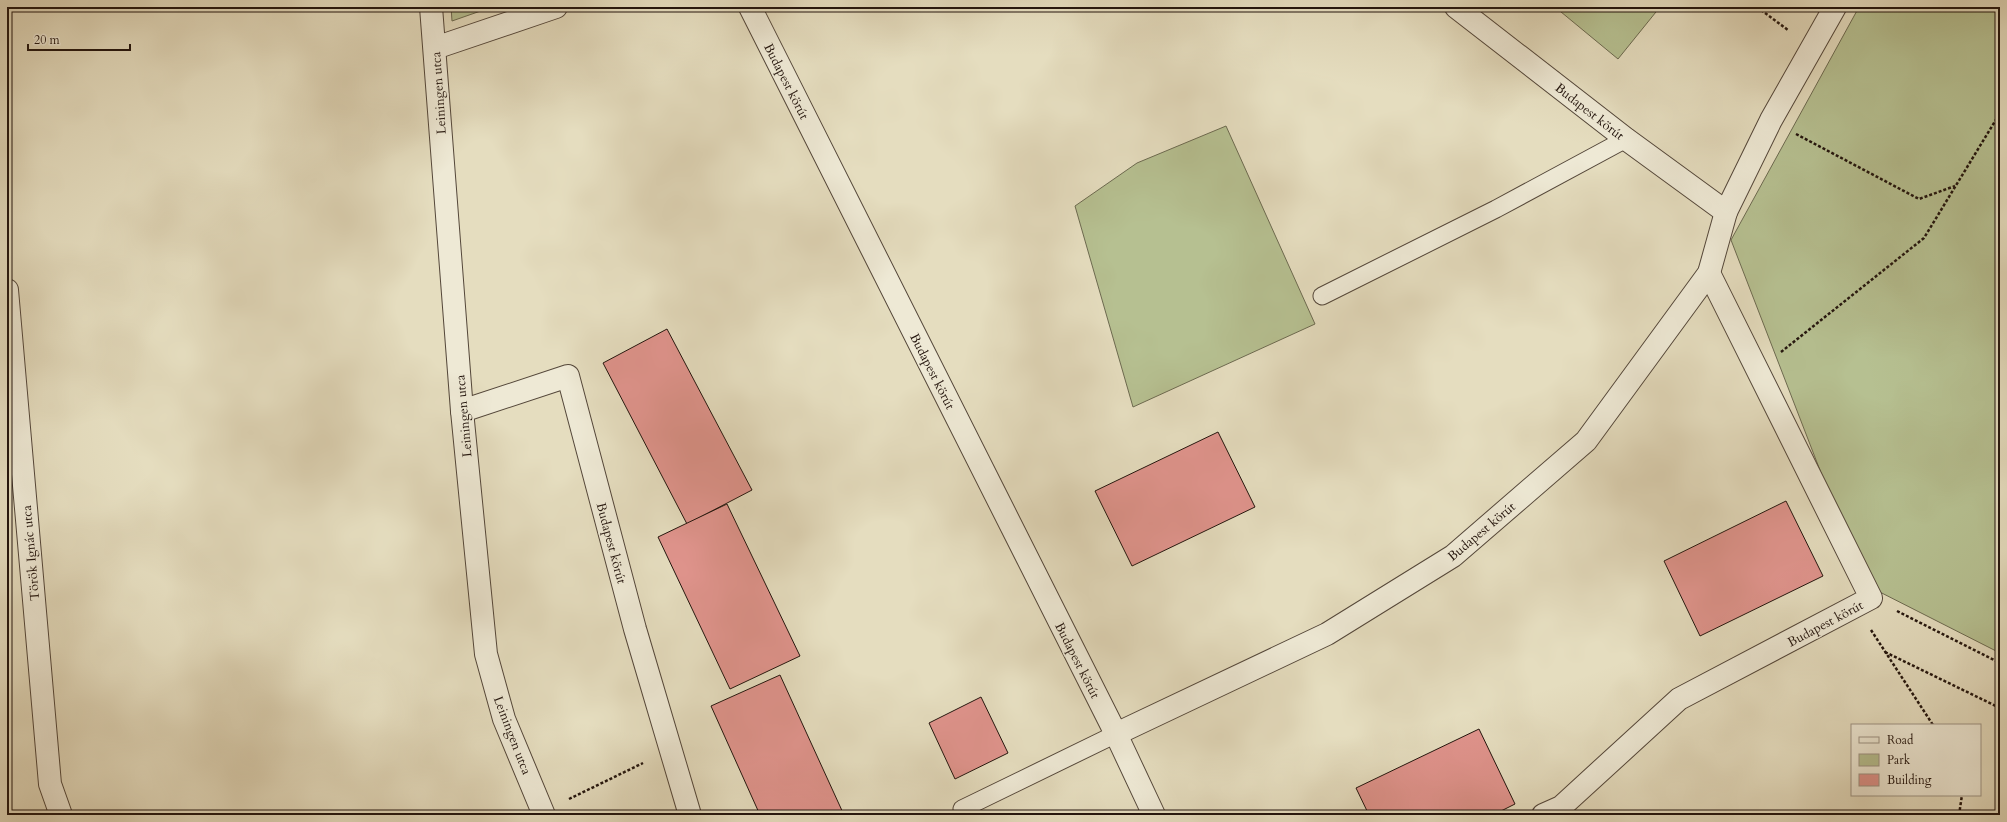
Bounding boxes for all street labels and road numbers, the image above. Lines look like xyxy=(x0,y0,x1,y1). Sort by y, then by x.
street label: Budapest körút xyxy=(759,40,813,123)
street label: Leiningen utca xyxy=(427,51,451,135)
street label: Budapest körút xyxy=(1551,79,1628,145)
street label: Budapest körút xyxy=(905,330,959,413)
street label: Leiningen utca xyxy=(451,374,477,458)
street label: Budapest körút xyxy=(1444,498,1519,565)
street label: Budapest körút xyxy=(592,501,630,586)
street label: Török Ignác utca xyxy=(18,504,44,601)
street label: Budapest körút xyxy=(1784,596,1866,651)
street label: Budapest körút xyxy=(1050,619,1104,702)
street label: Leiningen utca xyxy=(489,694,535,778)

